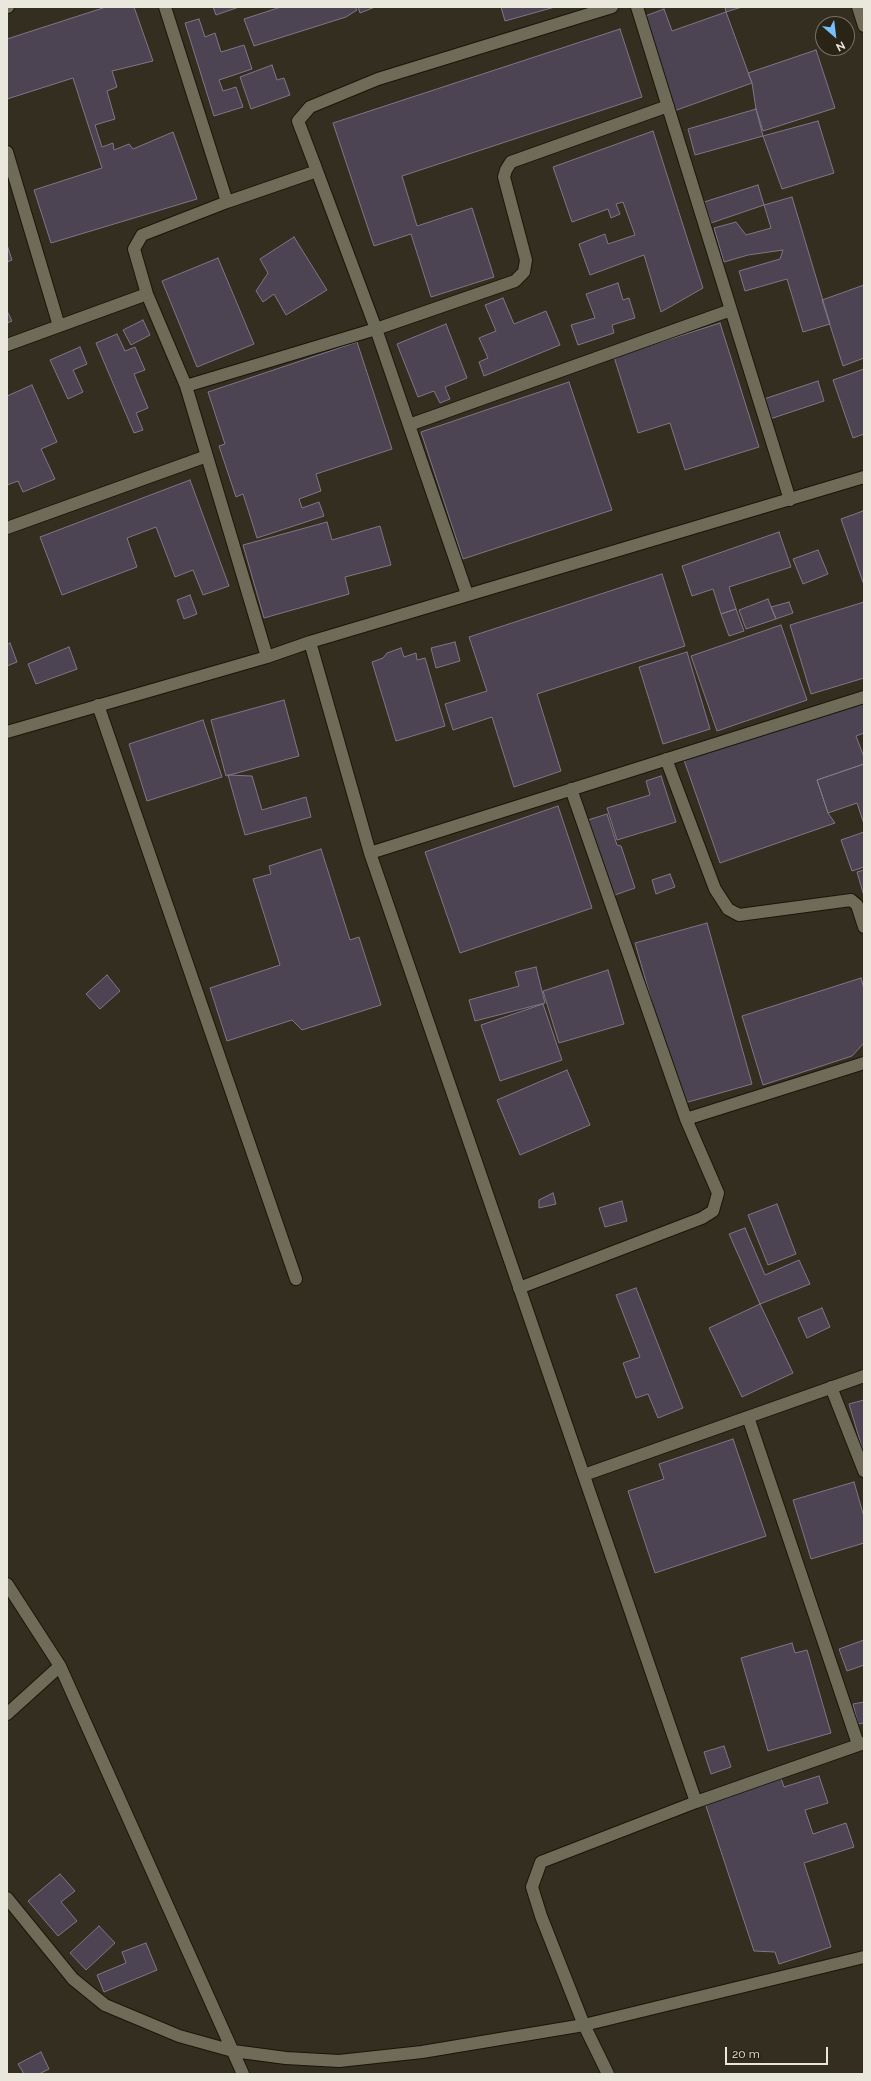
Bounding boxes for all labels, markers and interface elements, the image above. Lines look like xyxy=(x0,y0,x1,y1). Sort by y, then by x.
north arrow xyxy=(815,16,855,56)
text: N xyxy=(834,38,847,54)
scale bar xyxy=(727,2039,830,2065)
text: 20 m xyxy=(732,2047,760,2061)

